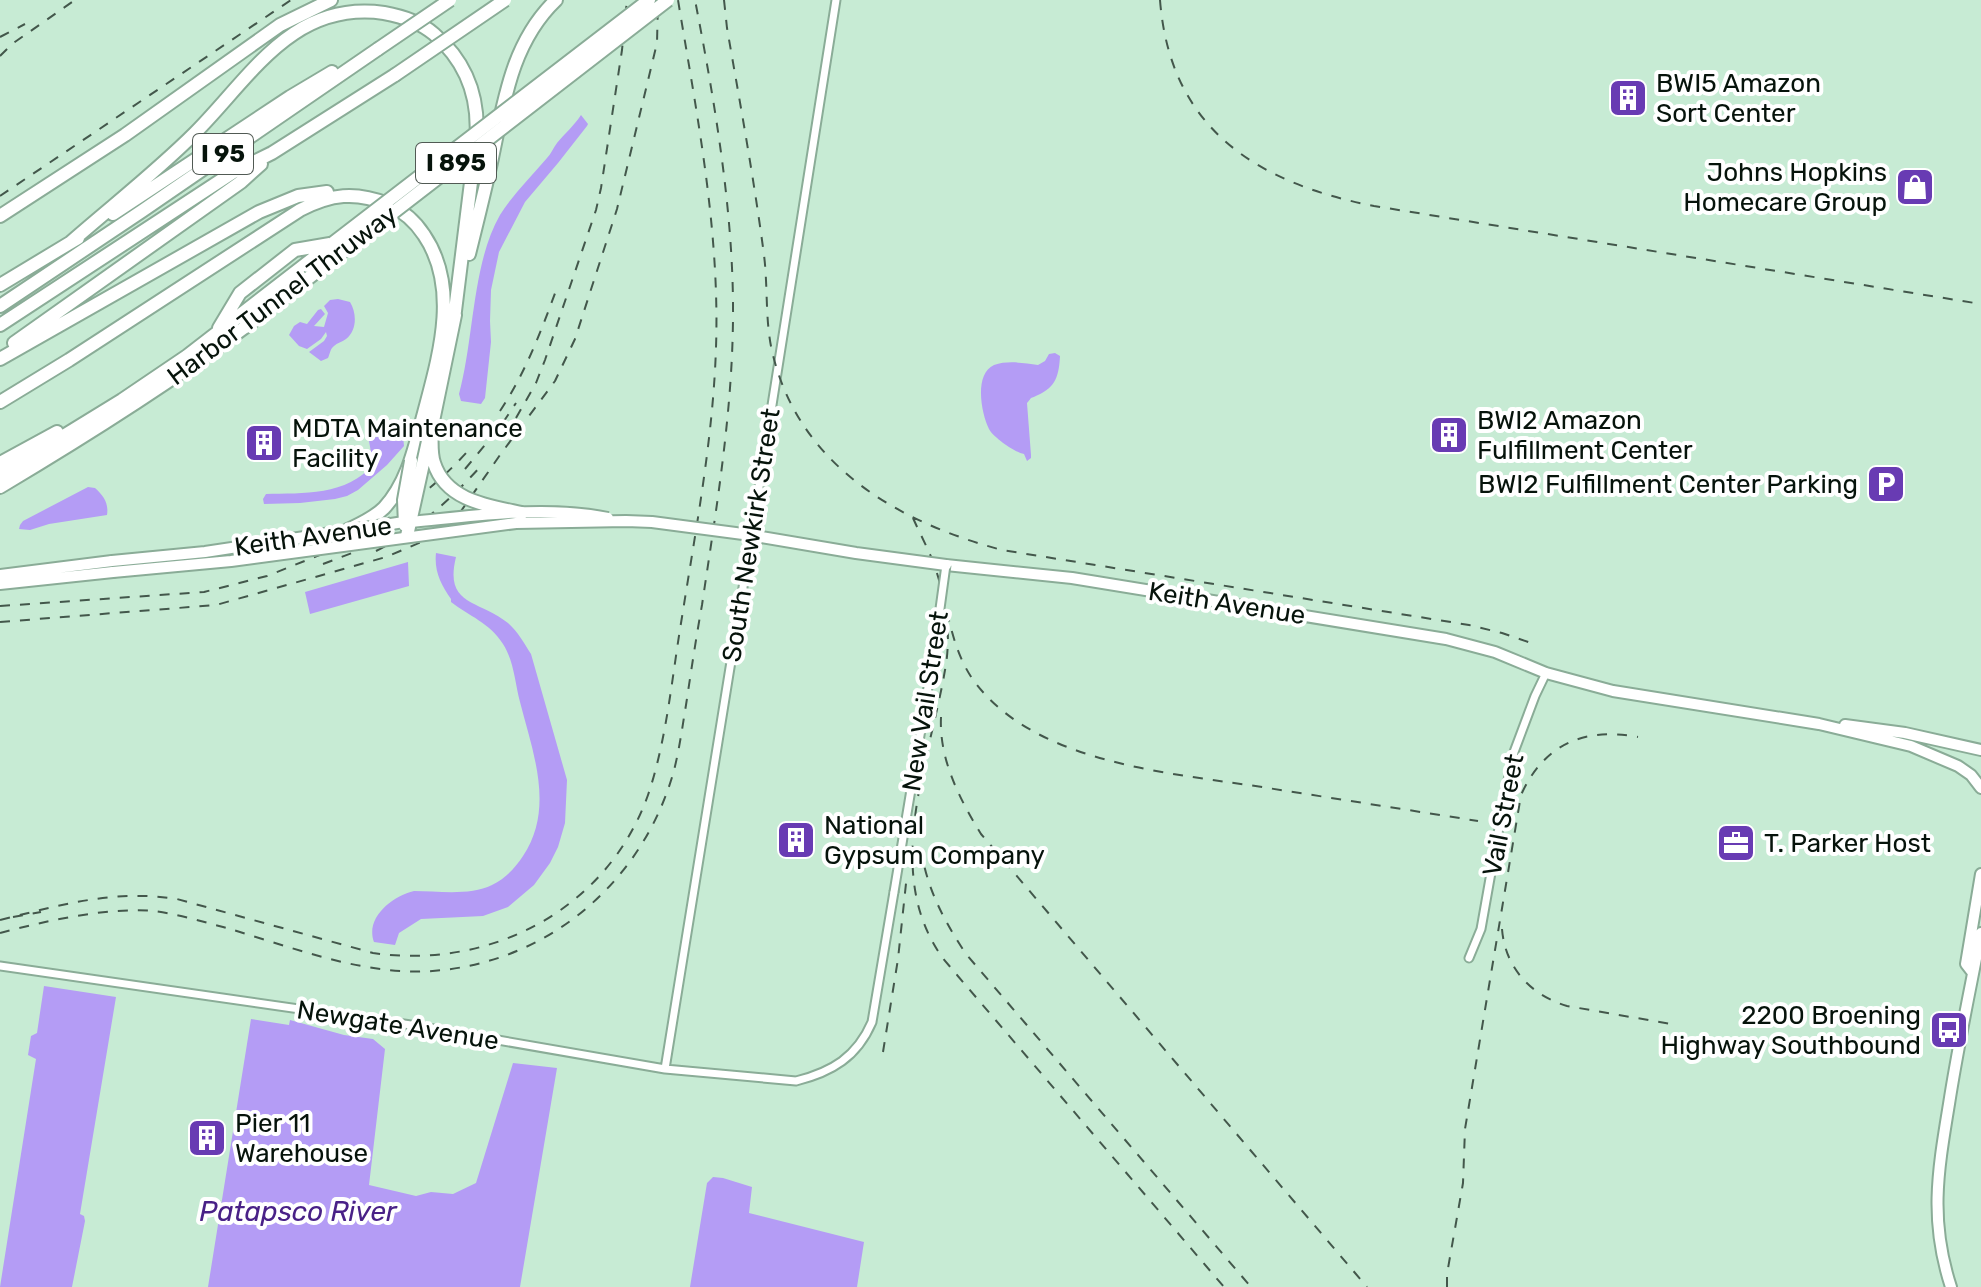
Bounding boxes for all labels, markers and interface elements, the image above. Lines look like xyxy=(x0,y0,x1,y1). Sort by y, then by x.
place label: BWI5 Amazon Sort Center xyxy=(1656,68,1821,129)
building icon: BWI5 Amazon Sort Center xyxy=(1607,77,1649,119)
road number: I 95 xyxy=(193,134,253,174)
road number: I 895 xyxy=(416,143,496,183)
place label: Johns Hopkins Homecare Group xyxy=(1683,157,1887,218)
shop icon: Johns Hopkins Homecare Group xyxy=(1894,166,1936,208)
street label: Harbor Tunnel Thruway xyxy=(161,199,403,392)
place label: BWI2 Amazon Fulfillment Center xyxy=(1477,405,1693,466)
street label: South Newkirk Street xyxy=(716,406,787,664)
place label: MDTA Maintenance Facility xyxy=(292,413,523,474)
building icon: BWI2 Amazon Fulfillment Center xyxy=(1428,414,1470,456)
building icon: MDTA Maintenance Facility xyxy=(243,422,285,464)
parking icon: BWI2 Fulfillment Center Parking xyxy=(1865,463,1907,505)
place label: BWI2 Fulfillment Center Parking xyxy=(1478,469,1858,500)
street label: Keith Avenue xyxy=(232,510,394,563)
street label: Keith Avenue xyxy=(1146,576,1308,631)
street label: New Vail Street xyxy=(896,609,955,794)
street label: Vail Street xyxy=(1476,751,1531,879)
place label: National Gypsum Company xyxy=(824,810,1045,871)
building icon: National Gypsum Company xyxy=(775,819,817,861)
office icon: T. Parker Host xyxy=(1715,822,1757,864)
place label: T. Parker Host xyxy=(1764,828,1931,859)
street label: Newgate Avenue xyxy=(295,994,501,1057)
place label: 2200 Broening Highway Southbound xyxy=(1660,1000,1921,1061)
bus stop icon: 2200 Broening Highway Southbound xyxy=(1928,1009,1970,1051)
place label: Pier 11 Warehouse xyxy=(235,1108,368,1169)
building icon: Pier 11 Warehouse xyxy=(186,1117,228,1159)
water label: Patapsco River xyxy=(199,1195,398,1228)

